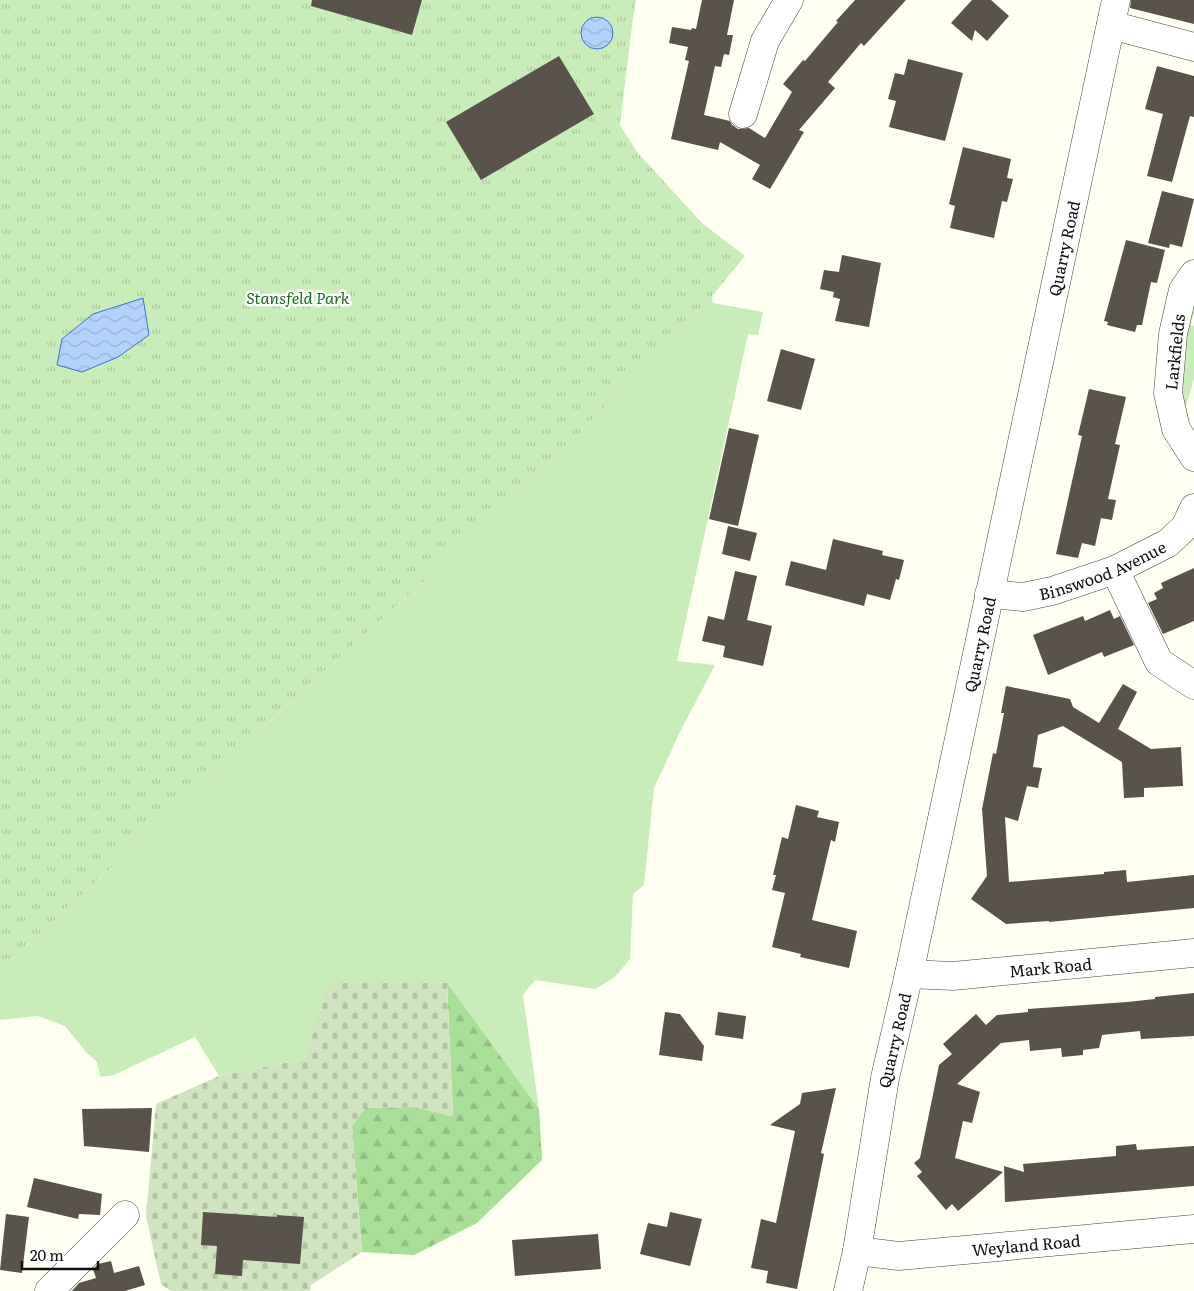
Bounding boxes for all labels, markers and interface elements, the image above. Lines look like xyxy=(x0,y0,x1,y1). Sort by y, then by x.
street label: Quarry Road xyxy=(1041,198,1085,298)
park label: Stansfeld Park xyxy=(246,285,350,309)
street label: Larkfields xyxy=(1158,313,1190,391)
street label: Binswood Avenue xyxy=(1037,534,1170,605)
street label: Quarry Road xyxy=(957,594,1001,694)
street label: Mark Road xyxy=(1008,951,1093,983)
street label: Quarry Road xyxy=(872,990,916,1090)
street label: Weyland Road xyxy=(971,1227,1082,1261)
scale bar xyxy=(22,1238,99,1270)
text: 20 m xyxy=(30,1243,64,1266)

